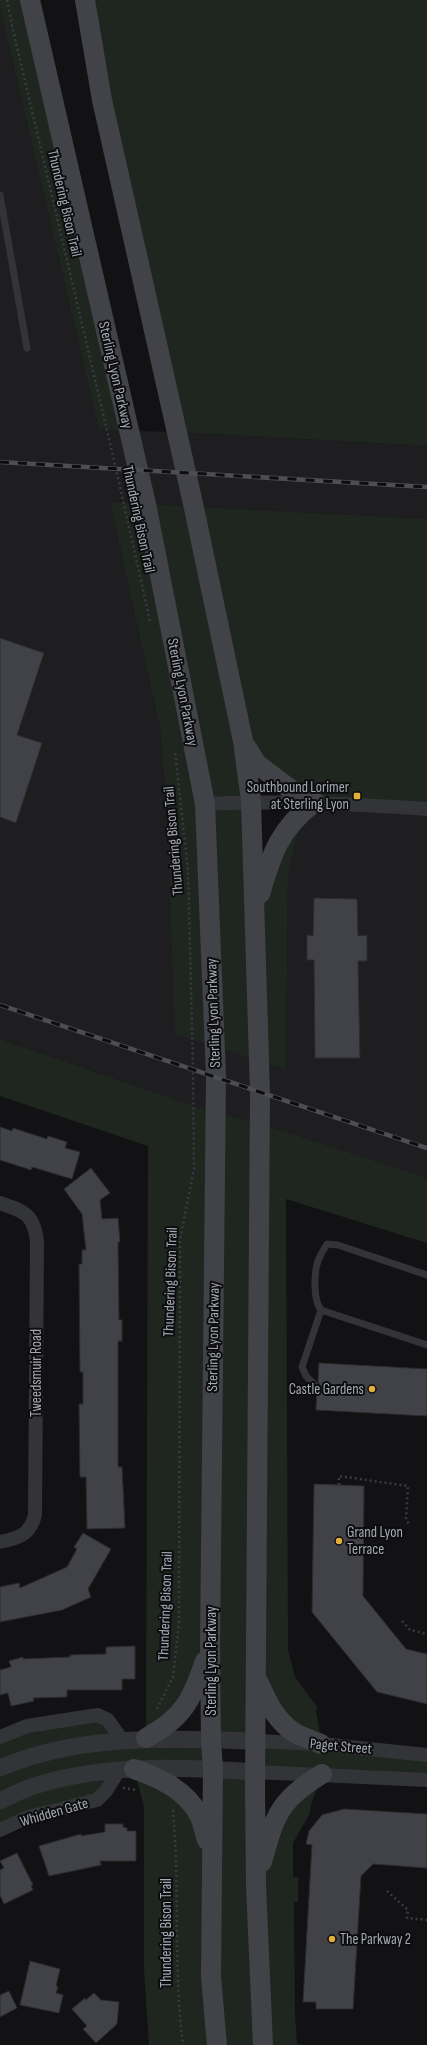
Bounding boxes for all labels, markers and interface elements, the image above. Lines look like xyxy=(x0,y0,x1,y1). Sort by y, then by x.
street label: Thundering Bison Trail xyxy=(43,148,86,259)
street label: Sterling Lyon Parkway xyxy=(94,320,137,431)
street label: Thundering Bison Trail xyxy=(118,464,159,575)
street label: Sterling Lyon Parkway xyxy=(163,637,202,748)
place label: Southbound Lorimer at Sterling Lyon xyxy=(247,778,350,814)
street label: Thundering Bison Trail xyxy=(159,786,188,896)
marker: Southbound Lorimer at Sterling Lyon xyxy=(352,791,362,801)
street label: Sterling Lyon Parkway xyxy=(202,958,225,1068)
street label: Thundering Bison Trail xyxy=(159,1227,182,1337)
street label: Sterling Lyon Parkway xyxy=(203,1282,224,1392)
street label: Tweedsmuir Road xyxy=(27,1329,46,1417)
place label: Castle Gardens xyxy=(289,1380,364,1399)
marker: Castle Gardens xyxy=(367,1384,377,1394)
place label: Grand Lyon Terrace xyxy=(347,1523,403,1559)
marker: Grand Lyon Terrace xyxy=(334,1536,344,1546)
street label: Thundering Bison Trail xyxy=(154,1551,177,1661)
street label: Sterling Lyon Parkway xyxy=(202,1606,221,1716)
street label: Paget Street xyxy=(309,1734,373,1759)
street label: Whidden Gate xyxy=(18,1794,90,1831)
street label: Thundering Bison Trail xyxy=(157,1878,176,1988)
place label: The Parkway 2 xyxy=(340,1930,411,1949)
marker: The Parkway 2 xyxy=(327,1934,337,1944)

